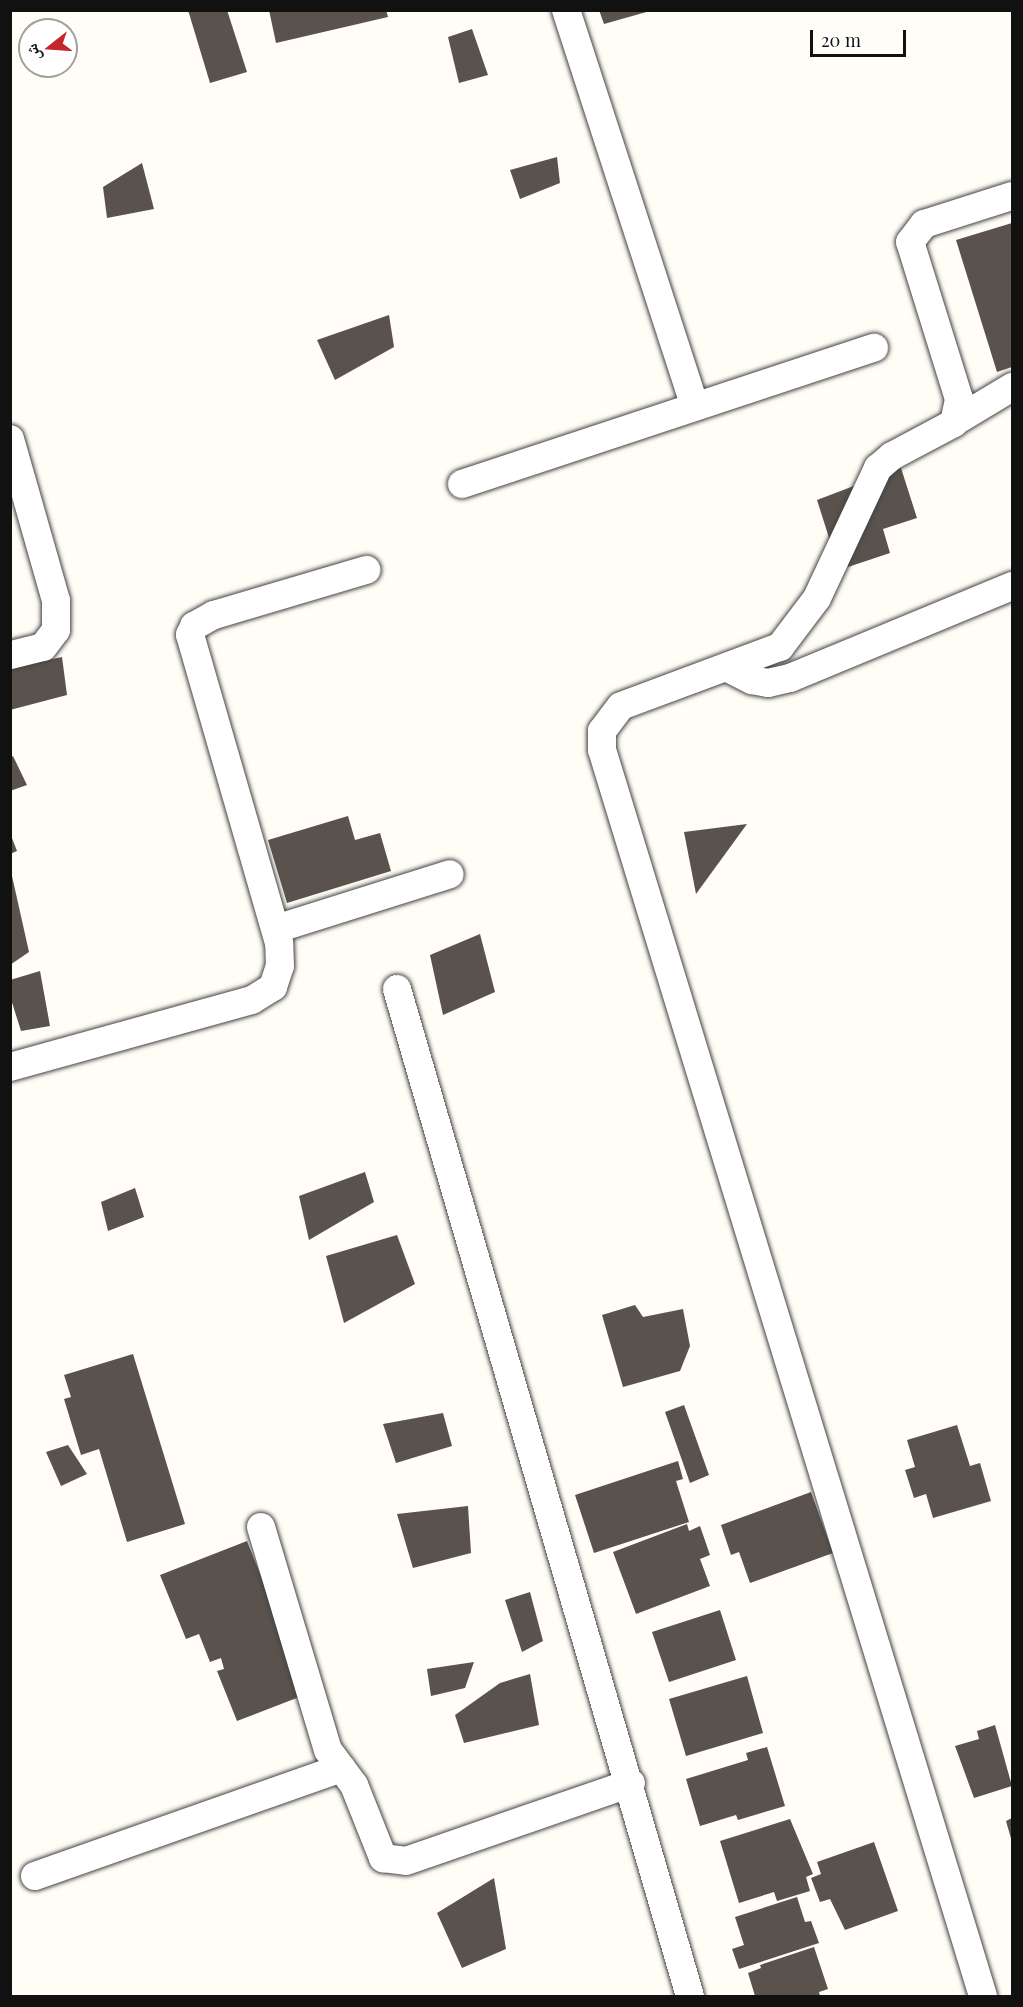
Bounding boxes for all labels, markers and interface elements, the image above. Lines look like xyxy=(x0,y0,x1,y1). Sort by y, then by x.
north arrow xyxy=(18,18,78,78)
scale bar xyxy=(813,18,909,56)
text: 20 m xyxy=(821,28,861,52)
text: ش xyxy=(20,42,45,64)

